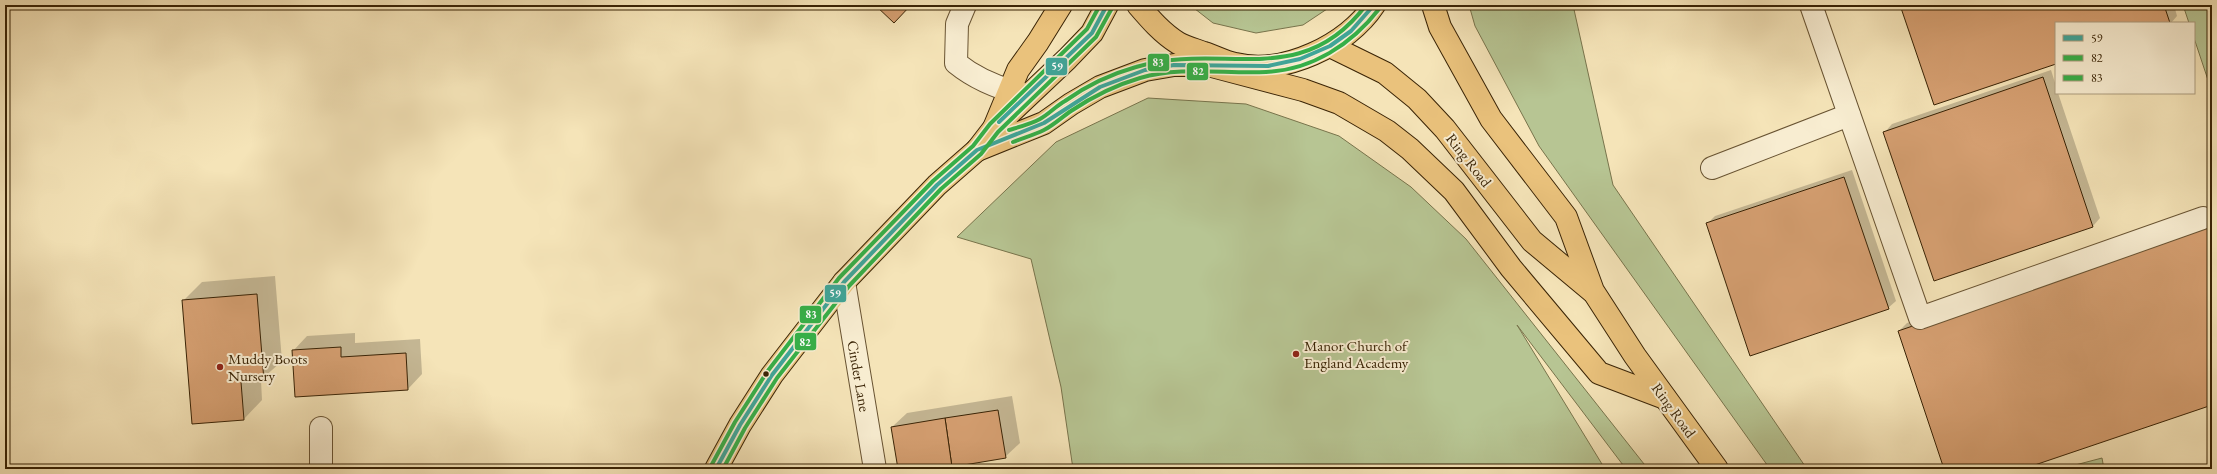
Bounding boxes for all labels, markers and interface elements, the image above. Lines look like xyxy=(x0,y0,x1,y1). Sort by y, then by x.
legend xyxy=(2055,22,2195,94)
text: 59 xyxy=(2091,30,2103,46)
text: 82 xyxy=(2091,50,2103,66)
line badge: 83 xyxy=(1147,53,1170,72)
text: 83 xyxy=(1152,55,1164,69)
line badge: 59 xyxy=(1045,57,1068,76)
text: 59 xyxy=(1051,59,1063,73)
line badge: 82 xyxy=(1186,62,1209,81)
text: 82 xyxy=(1192,64,1204,78)
text: 83 xyxy=(2091,70,2103,86)
street label: Ring Road xyxy=(1442,129,1496,191)
line badge: 59 xyxy=(824,284,847,303)
text: 59 xyxy=(829,286,841,300)
line badge: 83 xyxy=(799,305,822,324)
text: 83 xyxy=(805,307,817,321)
line badge: 82 xyxy=(794,332,817,351)
text: 82 xyxy=(799,335,811,349)
place label: Manor Church of England Academy xyxy=(1304,336,1409,372)
street label: Cinder Lane xyxy=(843,339,875,413)
place label: Muddy Boots Nursery xyxy=(228,349,308,385)
marker: Manor Church of England Academy xyxy=(1291,349,1301,359)
marker: Muddy Boots Nursery xyxy=(215,362,225,372)
unlabelled marker xyxy=(761,369,771,379)
street label: Ring Road xyxy=(1648,379,1701,441)

